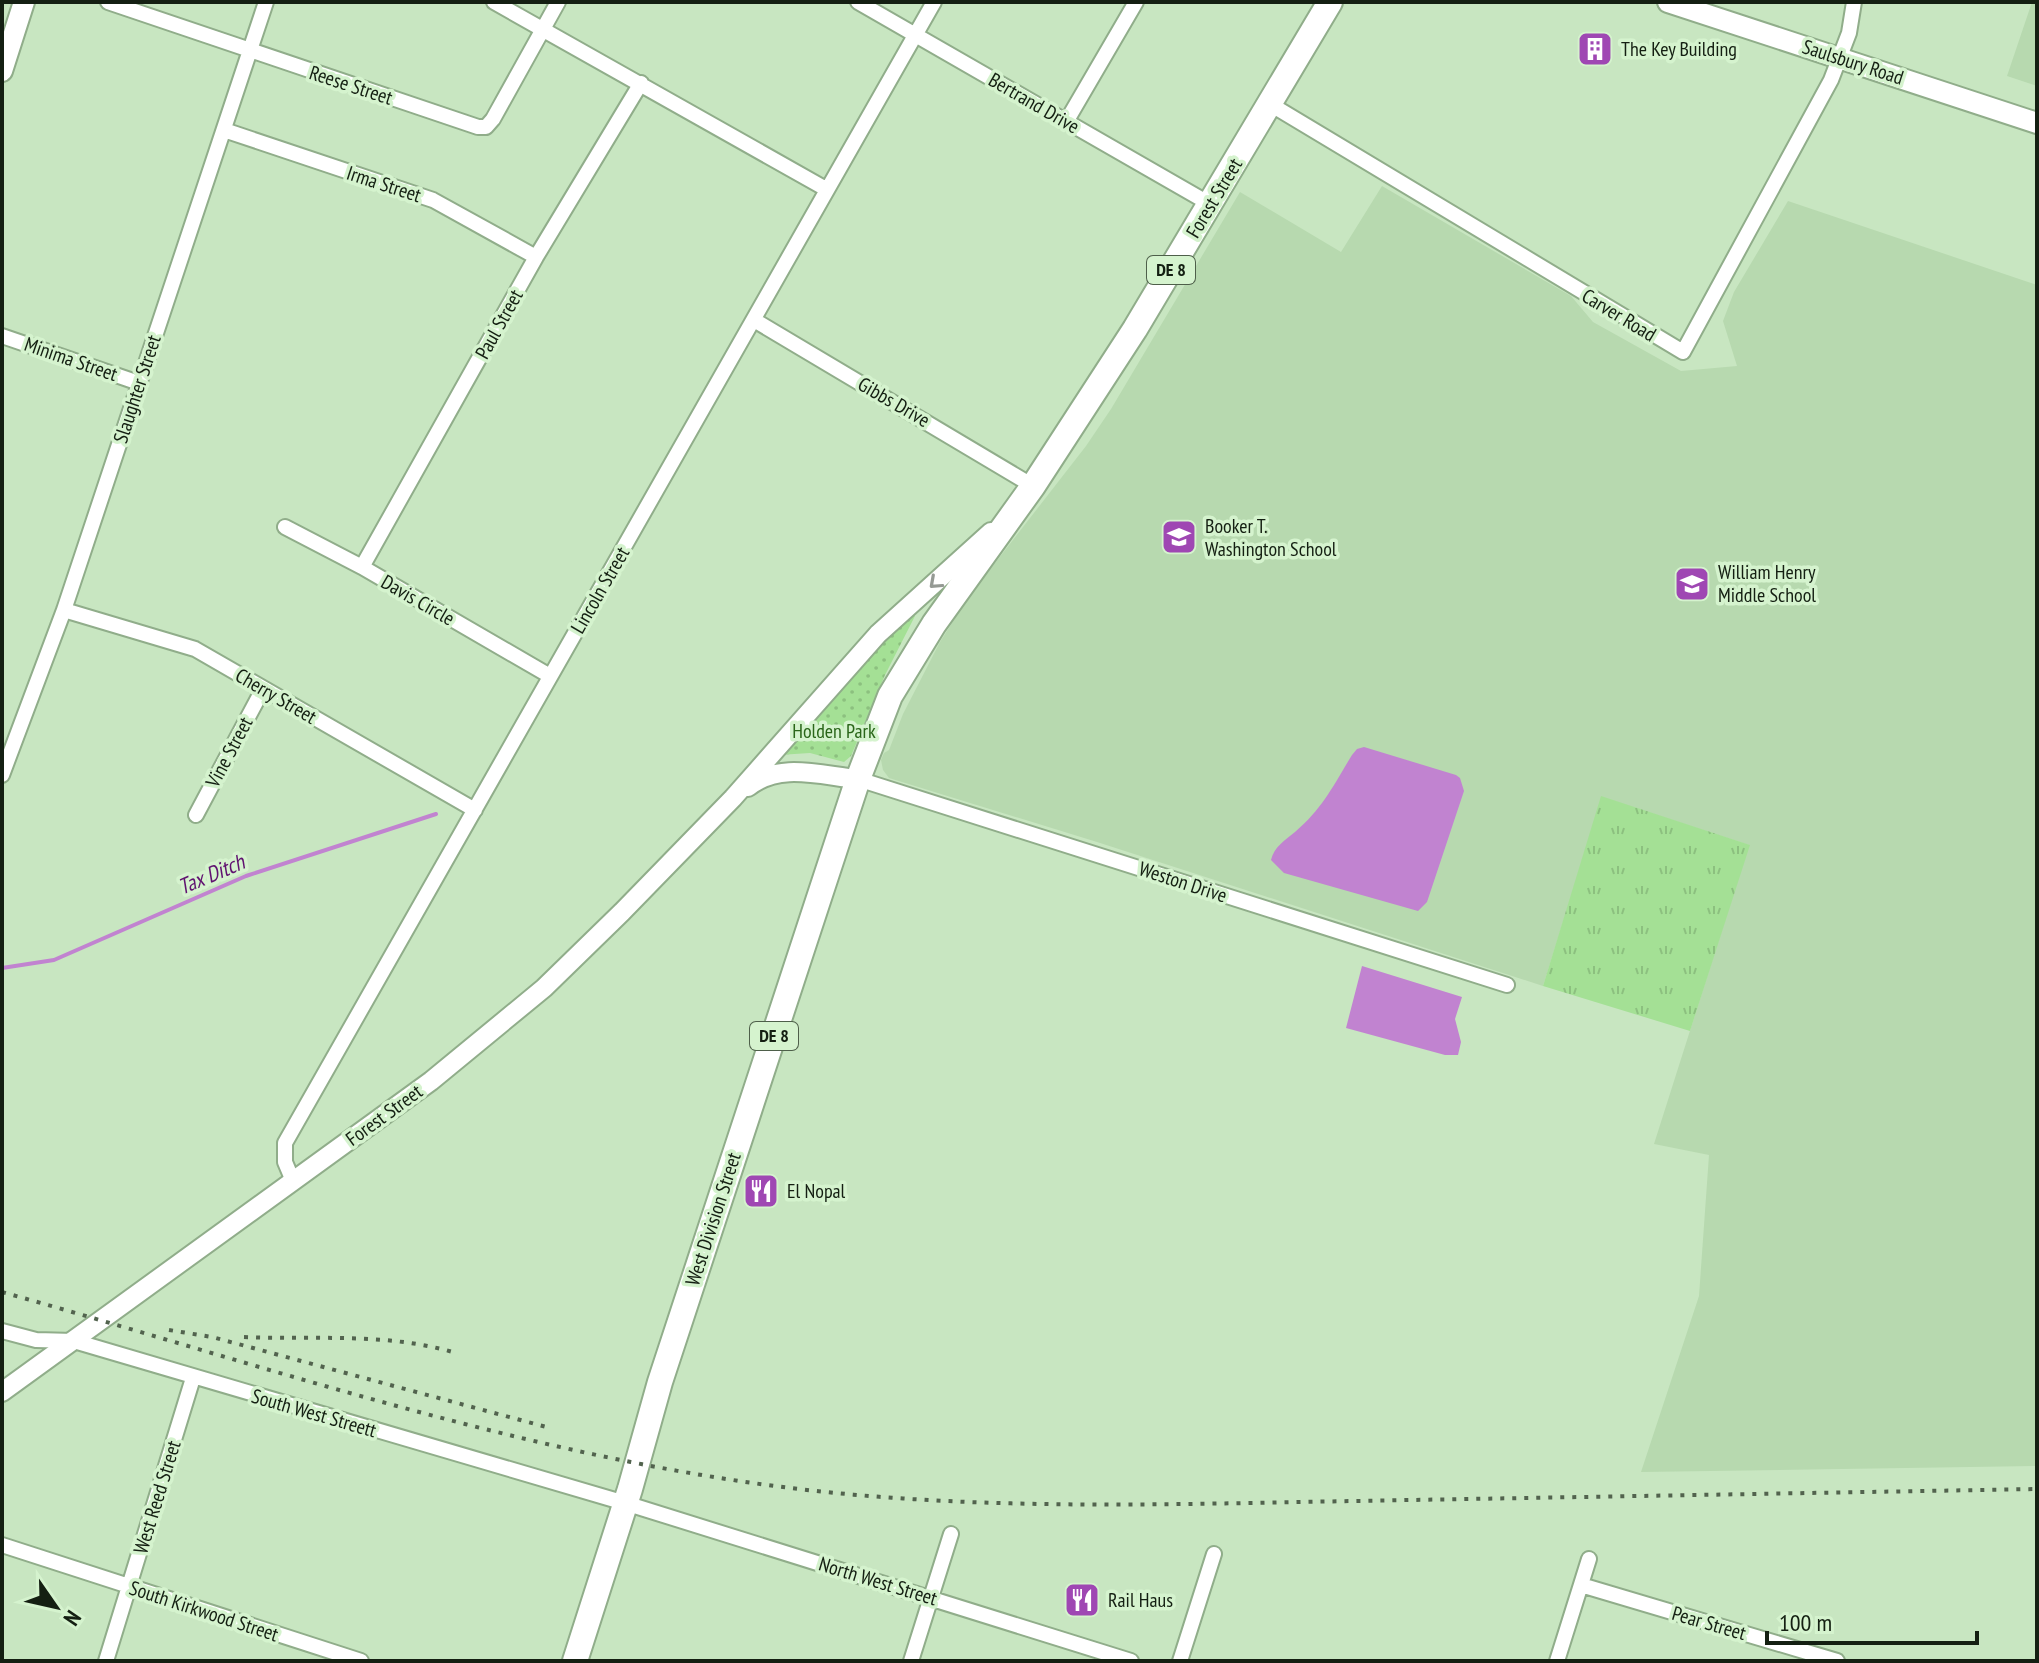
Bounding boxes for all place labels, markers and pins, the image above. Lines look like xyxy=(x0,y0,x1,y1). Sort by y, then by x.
building icon: The Key Building xyxy=(1576,30,1614,68)
place label: The Key Building xyxy=(1621,36,1737,62)
place label: Booker T. Washington School xyxy=(1205,513,1337,562)
school or university icon: Booker T. Washington School xyxy=(1160,518,1198,556)
place label: William Henry Middle School xyxy=(1718,559,1816,608)
school or university icon: William Henry Middle School xyxy=(1673,565,1711,603)
restaurant icon: El Nopal xyxy=(742,1172,780,1210)
place label: El Nopal xyxy=(787,1178,846,1204)
restaurant icon: Rail Haus xyxy=(1063,1581,1101,1619)
place label: Rail Haus xyxy=(1108,1587,1173,1613)

